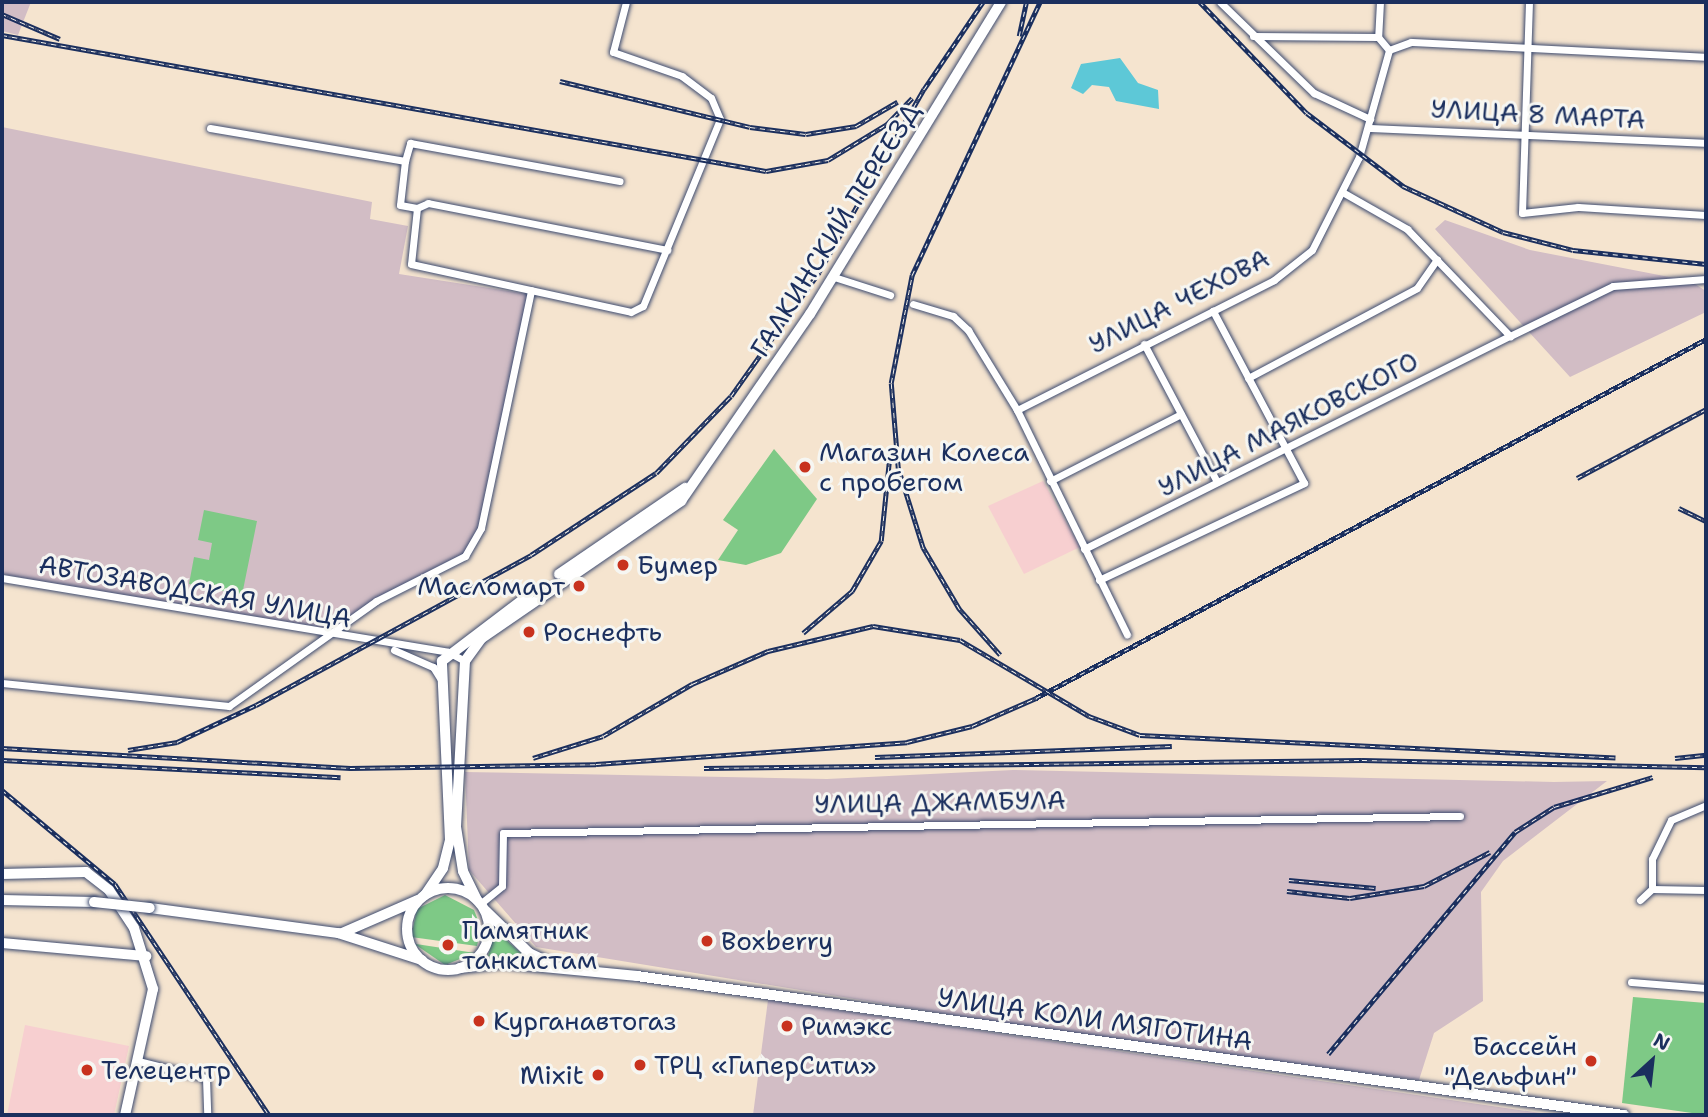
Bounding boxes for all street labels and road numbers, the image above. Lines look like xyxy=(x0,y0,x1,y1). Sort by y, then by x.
street label: УЛИЦА 8 МАРТА xyxy=(1430,93,1646,135)
street label: ГАЛКИНСКИЙ ПЕРЕЕЗД xyxy=(744,97,926,363)
street label: УЛИЦА ЧЕХОВА xyxy=(1083,242,1275,360)
street label: УЛИЦА МАЯКОВСКОГО xyxy=(1153,345,1423,503)
street label: АВТОЗАВОДСКАЯ УЛИЦА xyxy=(36,548,354,634)
street label: УЛИЦА ДЖАМБУЛА xyxy=(814,784,1066,820)
street label: УЛИЦА КОЛИ МЯГОТИНА xyxy=(936,981,1254,1057)

